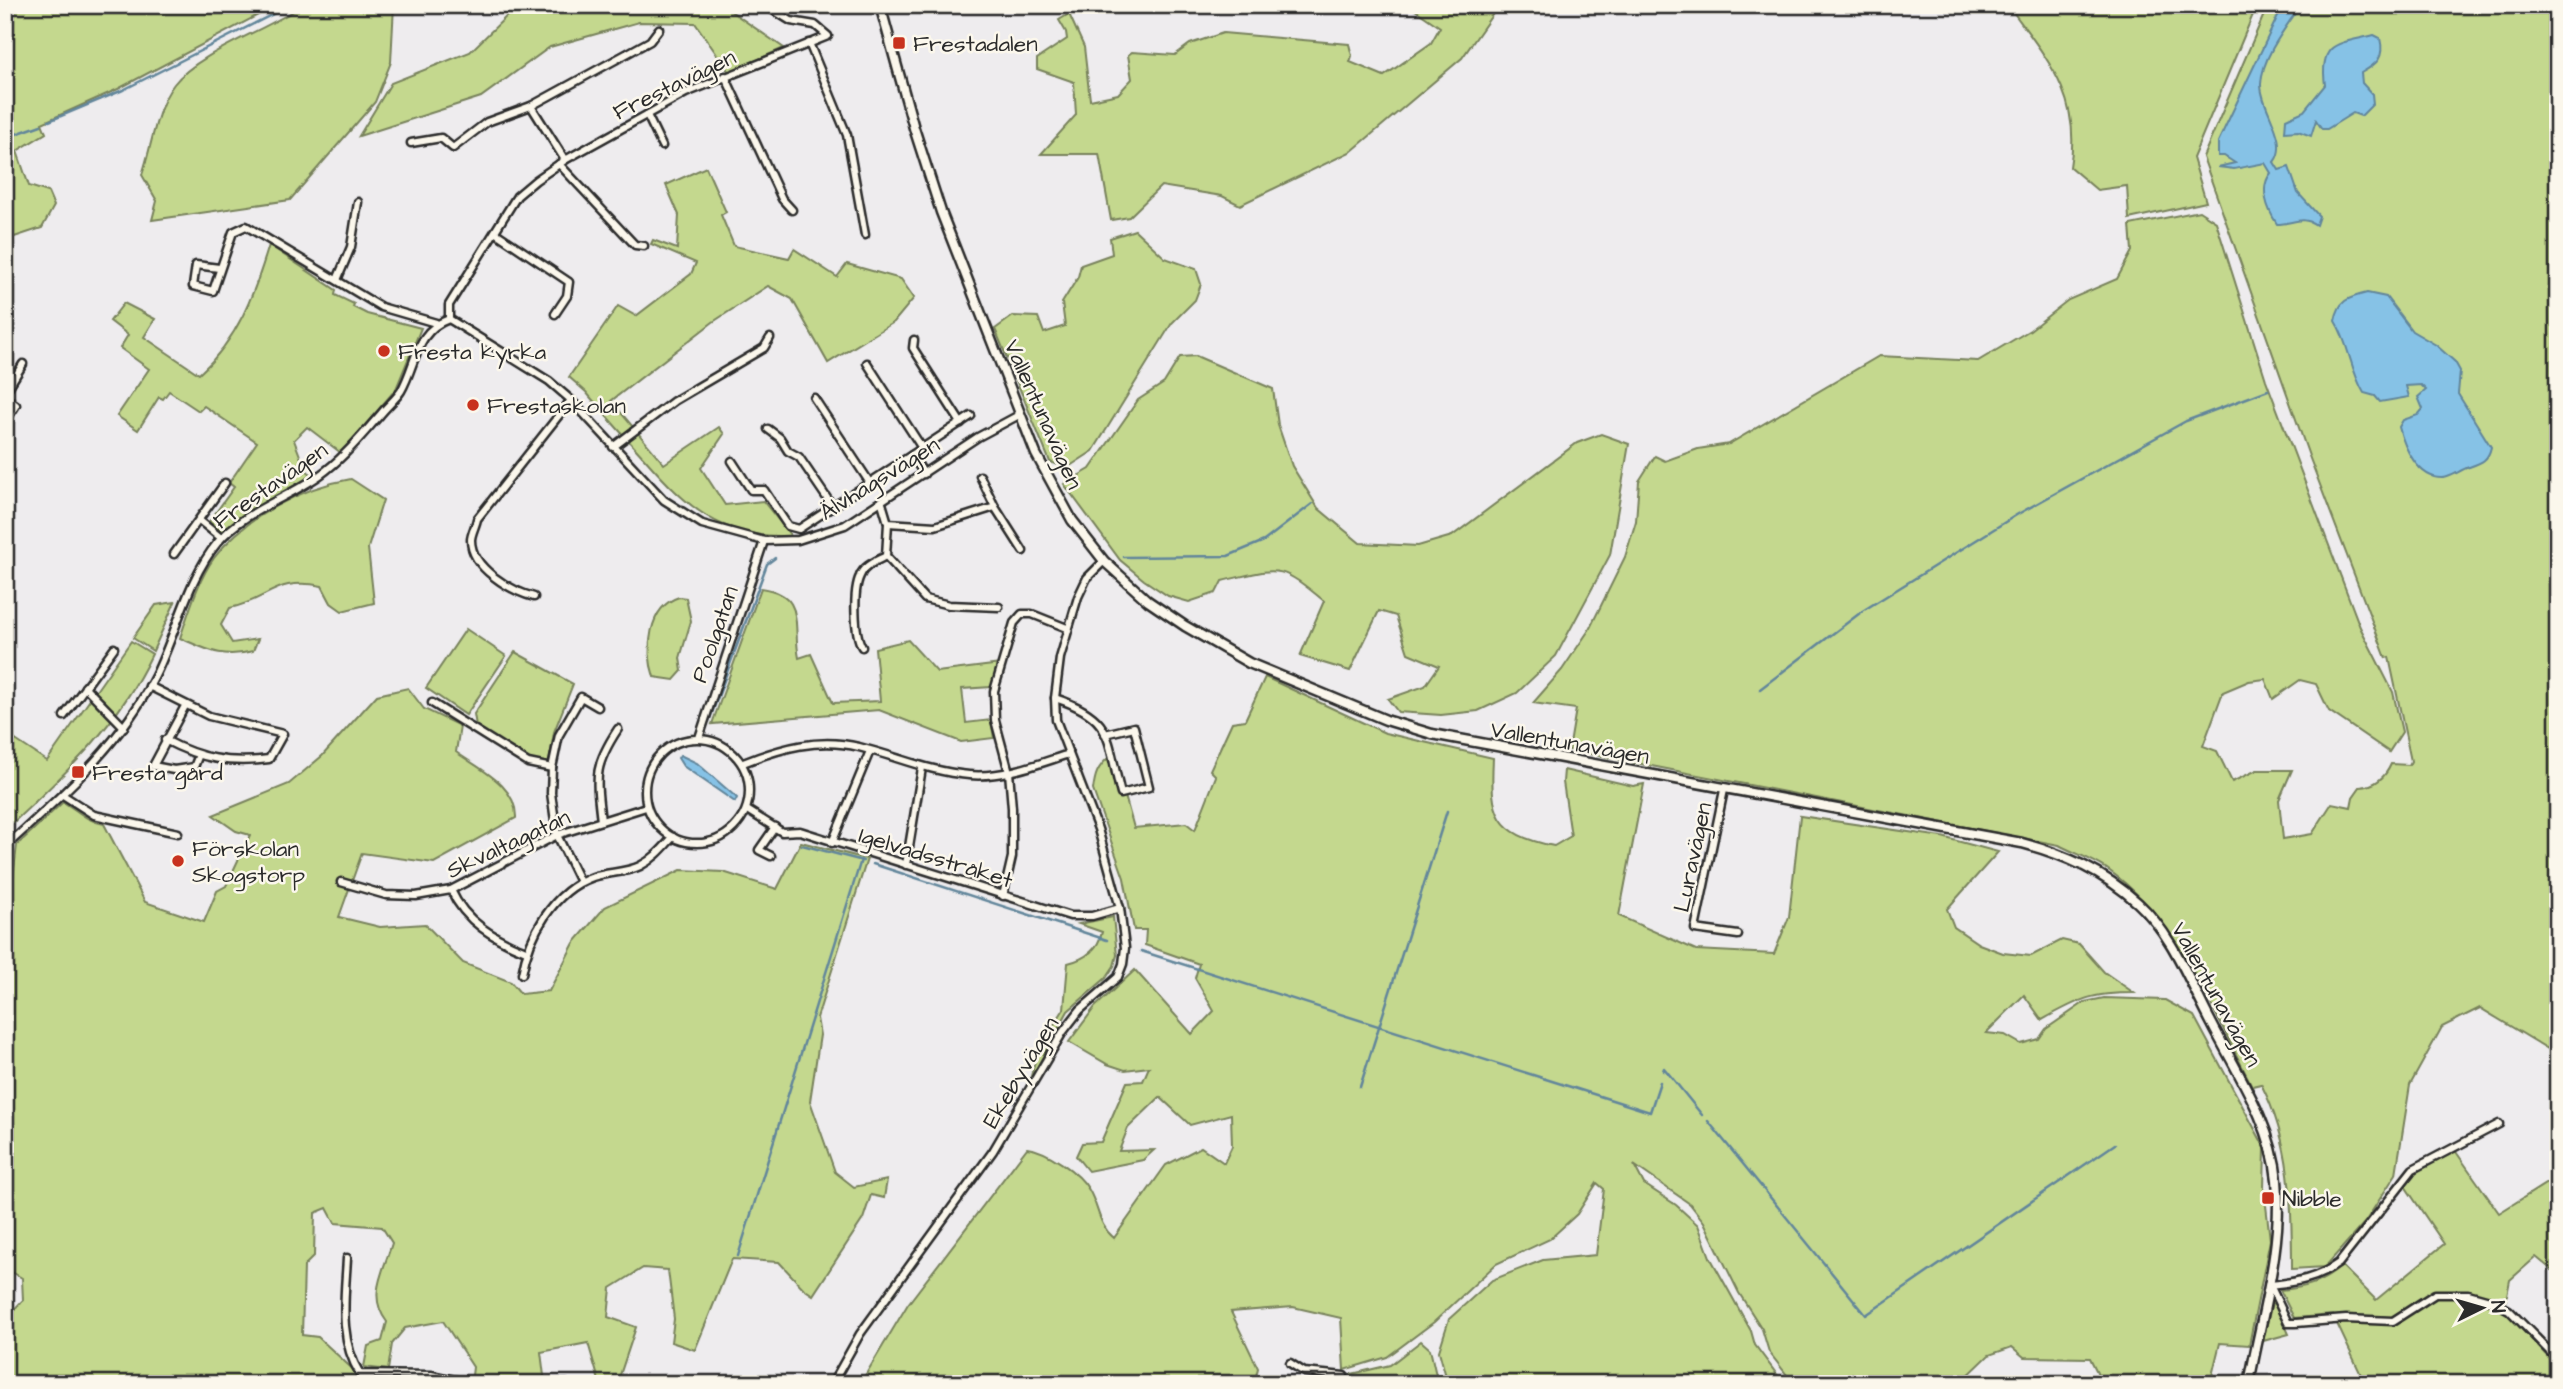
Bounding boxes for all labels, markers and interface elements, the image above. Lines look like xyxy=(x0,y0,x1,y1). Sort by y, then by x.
place label: Frestadalen xyxy=(913,28,1038,60)
marker: Frestadalen xyxy=(891,35,907,51)
street label: Frestavägen xyxy=(608,41,742,129)
street label: Vallentunavägen xyxy=(995,334,1090,495)
place label: Fresta kyrka xyxy=(398,336,546,369)
marker: Fresta kyrka xyxy=(376,343,392,359)
place label: Frestaskolan xyxy=(487,390,626,422)
marker: Frestaskolan xyxy=(465,397,481,413)
street label: Älvhagsvägen xyxy=(813,429,946,529)
street label: Frestavägen xyxy=(207,435,335,538)
street label: Poolgatan xyxy=(684,582,747,687)
street label: Vallentunavägen xyxy=(1488,713,1652,774)
place label: Fresta gård xyxy=(92,757,223,790)
marker: Fresta gård xyxy=(70,764,86,780)
street label: Luravägen xyxy=(1666,799,1721,915)
street label: Skvaltagatan xyxy=(441,801,576,887)
street label: Igelvadsstråket xyxy=(854,819,1017,898)
place label: Förskolan Skogstorp xyxy=(192,833,305,892)
marker: Förskolan Skogstorp xyxy=(170,853,186,869)
street label: Vallentunavägen xyxy=(2162,916,2269,1073)
street label: Ekebyvägen xyxy=(975,1011,1068,1135)
place label: Nibble xyxy=(2282,1183,2342,1215)
marker: Nibble xyxy=(2260,1190,2276,1206)
north arrow xyxy=(2448,1274,2518,1344)
text: N xyxy=(2483,1300,2511,1314)

